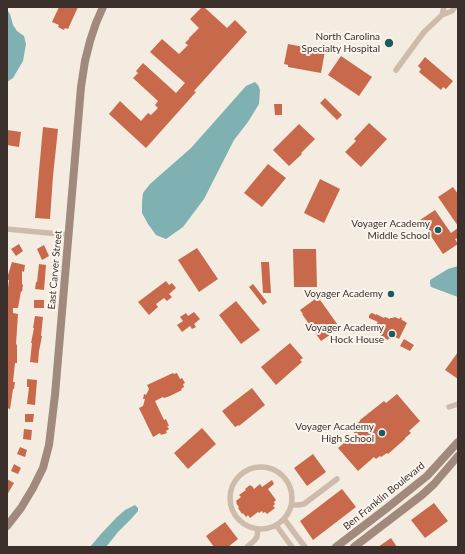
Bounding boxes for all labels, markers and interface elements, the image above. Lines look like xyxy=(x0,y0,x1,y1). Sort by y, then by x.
place label: North Carolina Specialty Hospital xyxy=(302,31,380,54)
marker: North Carolina Specialty Hospital xyxy=(383,37,395,49)
place label: Voyager Academy Middle School xyxy=(351,218,430,242)
marker: Voyager Academy Middle School xyxy=(433,225,443,235)
street label: East Carver Street xyxy=(46,230,64,310)
place label: Voyager Academy xyxy=(304,288,383,300)
marker: Voyager Academy xyxy=(386,289,396,299)
place label: Voyager Academy Hock House xyxy=(305,322,384,346)
marker: Voyager Academy Hock House xyxy=(387,329,397,339)
place label: Voyager Academy High School xyxy=(295,421,374,444)
marker: Voyager Academy High School xyxy=(377,428,387,438)
street label: Ben Franklin Boulevard xyxy=(341,459,427,533)

